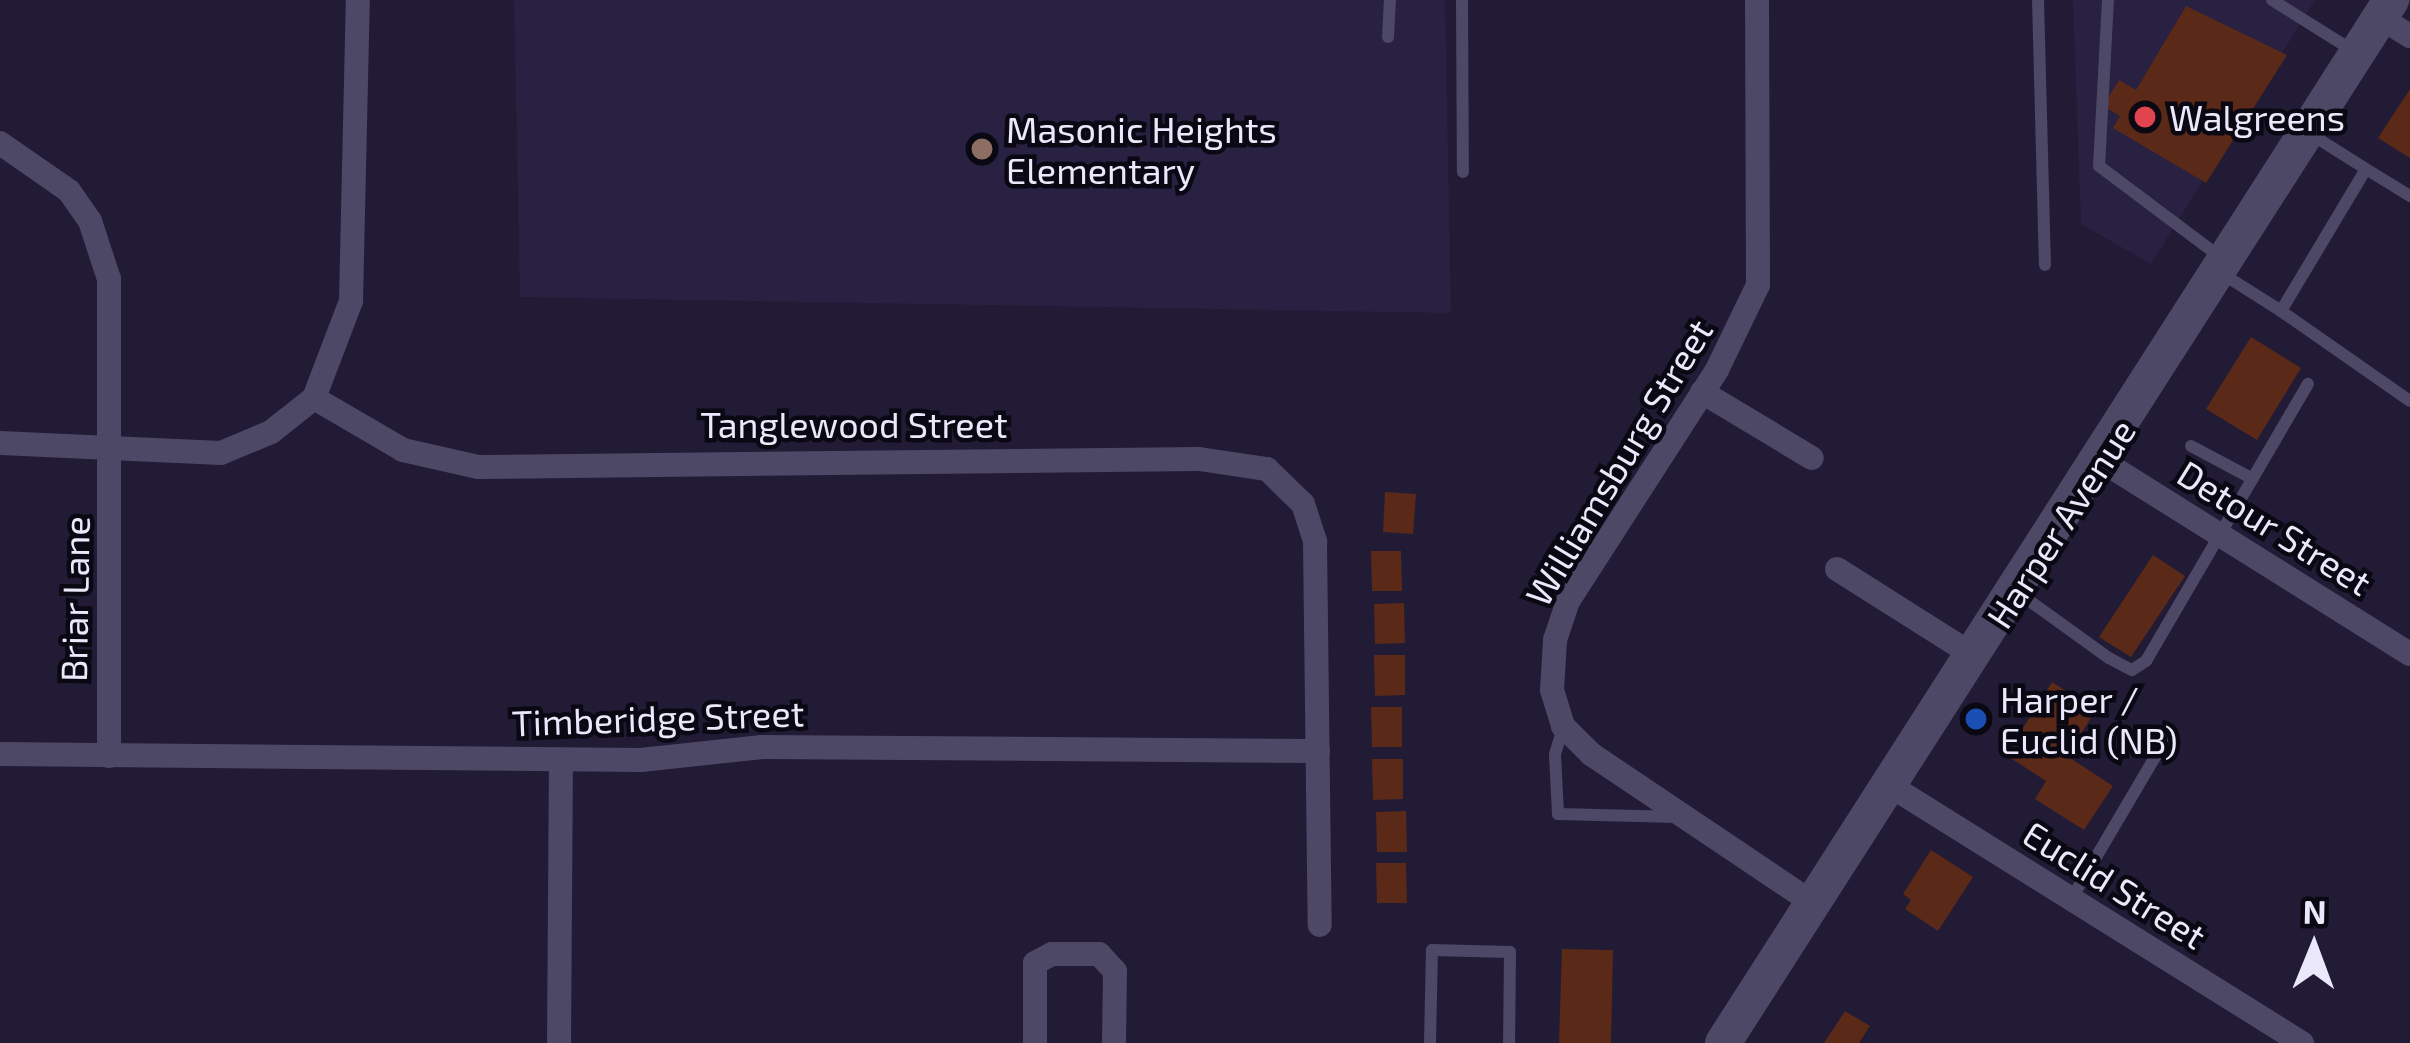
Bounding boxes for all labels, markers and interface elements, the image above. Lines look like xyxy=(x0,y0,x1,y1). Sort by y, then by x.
place label: Walgreens xyxy=(2169,95,2345,139)
marker: Walgreens xyxy=(2132,104,2158,130)
place label: Masonic Heights Elementary xyxy=(1006,106,1277,191)
marker: Masonic Heights Elementary xyxy=(969,136,995,162)
street label: Williamsburg Street xyxy=(1515,311,1721,613)
street label: Tanglewood Street xyxy=(700,402,1008,446)
street label: Harper Avenue xyxy=(1976,410,2144,636)
street label: Detour Street xyxy=(2170,450,2380,604)
street label: Briar Lane xyxy=(51,515,97,683)
place label: Harper / Euclid (NB) xyxy=(2000,676,2178,761)
street label: Timberidge Street xyxy=(511,690,805,744)
marker: Harper / Euclid (NB) xyxy=(1963,706,1989,732)
street label: Euclid Street xyxy=(2016,811,2214,957)
north arrow xyxy=(2254,887,2374,1007)
text: N xyxy=(2302,891,2327,931)

